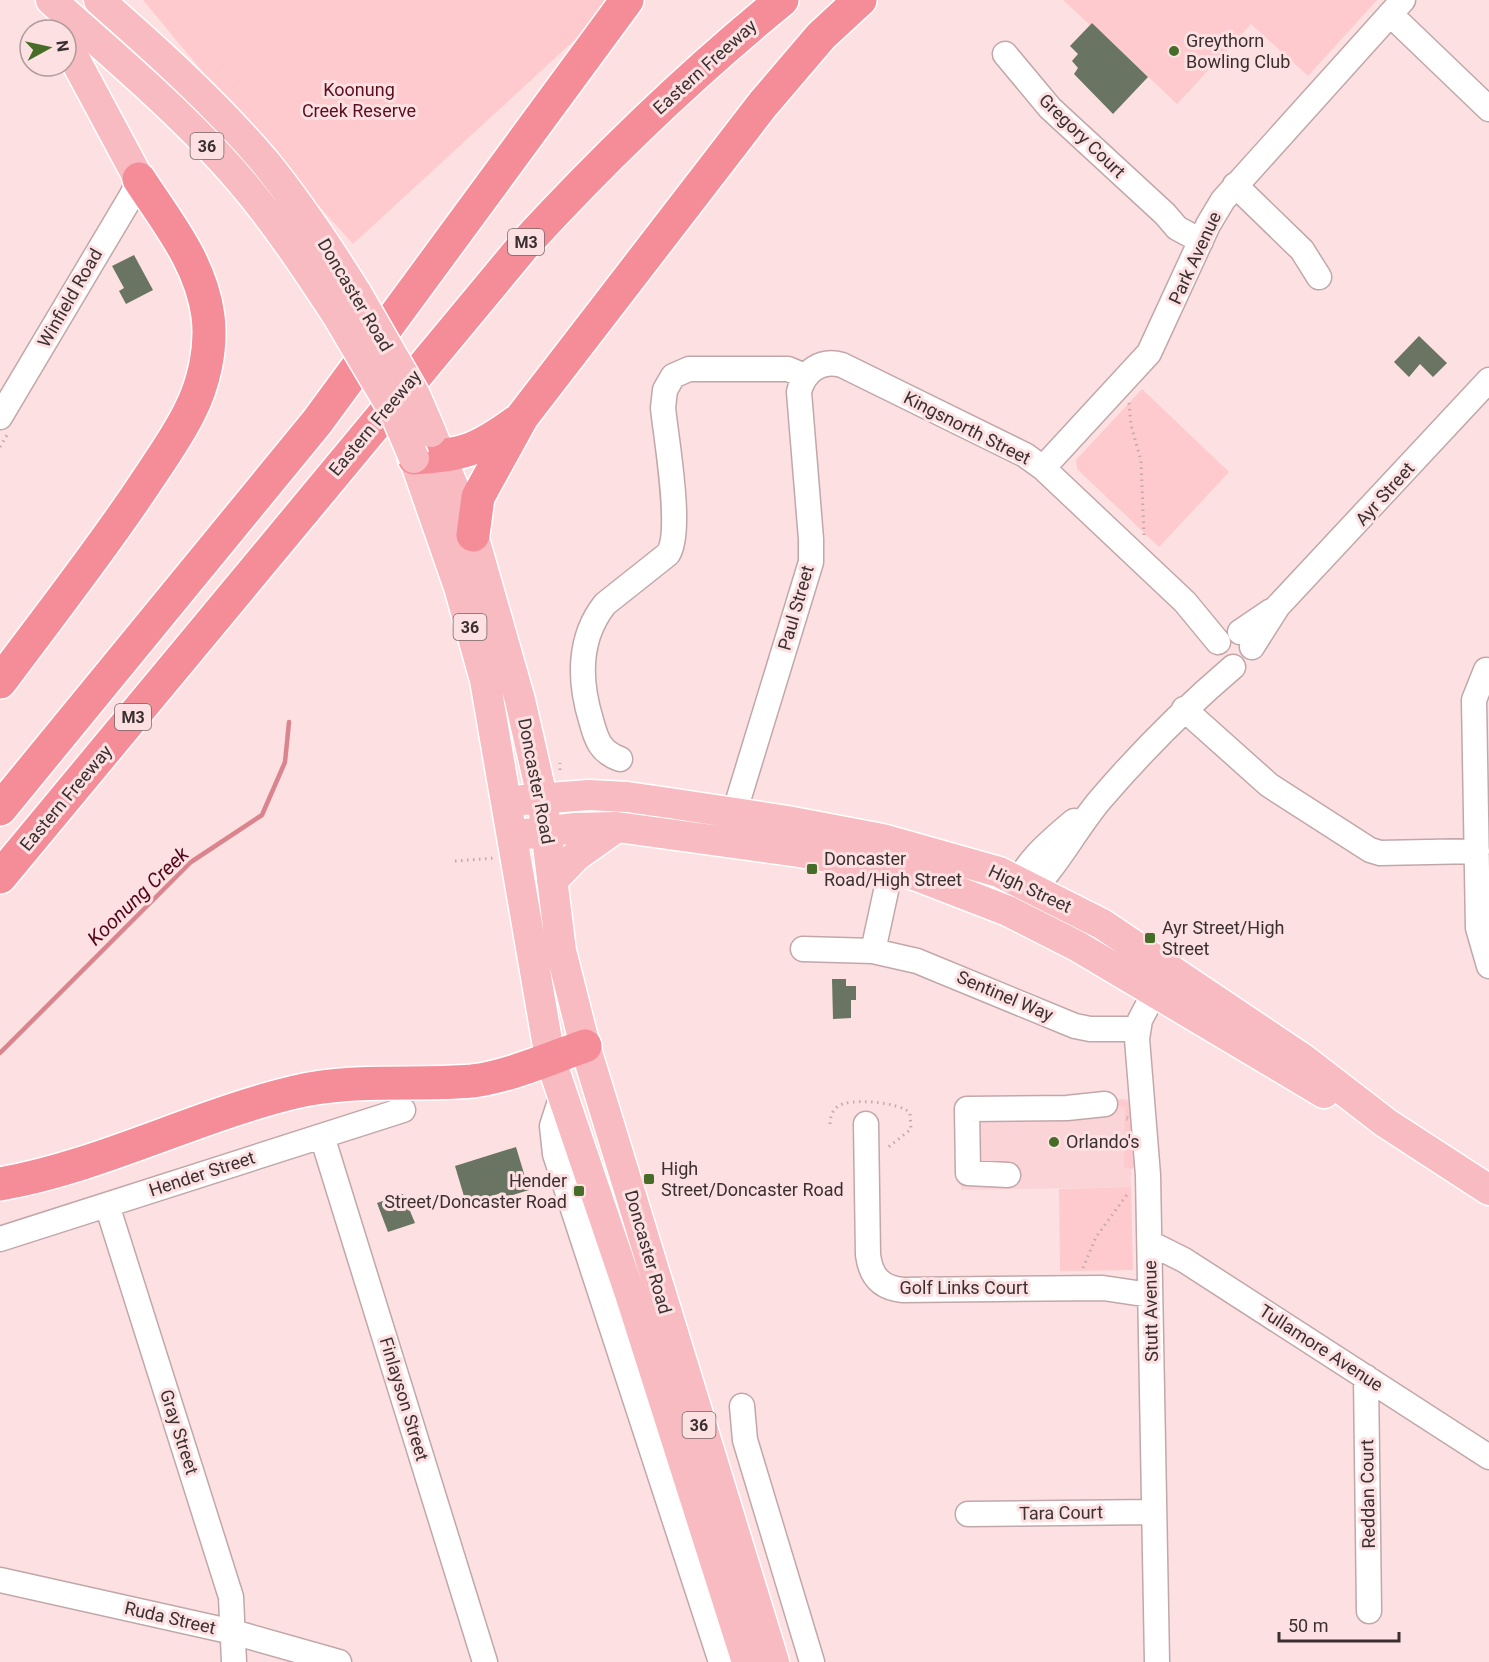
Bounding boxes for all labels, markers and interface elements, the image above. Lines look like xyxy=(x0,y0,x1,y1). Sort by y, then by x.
street label: Eastern Freeway xyxy=(649,14,761,118)
north arrow xyxy=(18,18,78,78)
place label: Greythorn Bowling Club xyxy=(1186,30,1290,72)
text: N xyxy=(52,39,73,53)
marker: Greythorn Bowling Club xyxy=(1167,44,1181,58)
park label: Koonung Creek Reserve xyxy=(302,79,416,121)
street label: Gregory Court xyxy=(1035,89,1130,182)
road number: 36 xyxy=(190,133,224,159)
street label: Park Avenue xyxy=(1164,208,1225,307)
road number: M3 xyxy=(508,229,544,255)
street label: Doncaster Road xyxy=(314,235,397,355)
street label: Winfield Road xyxy=(33,245,106,351)
street label: Eastern Freeway xyxy=(324,365,425,480)
street label: Kingsnorth Street xyxy=(900,387,1034,469)
street label: Ayr Street xyxy=(1351,458,1419,530)
street label: Paul Street xyxy=(773,563,818,653)
road number: 36 xyxy=(454,614,486,640)
road number: M3 xyxy=(115,704,151,730)
street label: Doncaster Road xyxy=(514,716,559,846)
street label: Eastern Freeway xyxy=(15,740,116,855)
water label: Koonung Creek xyxy=(82,841,194,950)
place label: Doncaster Road/High Street xyxy=(824,848,962,890)
street label: High Street xyxy=(985,860,1075,917)
marker: Doncaster Road/High Street xyxy=(805,862,819,876)
place label: Ayr Street/High Street xyxy=(1162,917,1285,959)
marker: Ayr Street/High Street xyxy=(1143,931,1157,945)
street label: Sentinel Way xyxy=(954,966,1057,1025)
place label: Orlando's xyxy=(1066,1131,1140,1152)
marker: Orlando's xyxy=(1047,1135,1061,1149)
street label: Hender Street xyxy=(146,1146,258,1201)
place label: High Street/Doncaster Road xyxy=(661,1158,844,1200)
place label: Hender Street/Doncaster Road xyxy=(384,1170,567,1212)
marker: High Street/Doncaster Road xyxy=(642,1172,656,1186)
marker: Hender Street/Doncaster Road xyxy=(572,1184,586,1198)
street label: Doncaster Road xyxy=(621,1188,676,1316)
street label: Stutt Avenue xyxy=(1139,1260,1162,1362)
street label: Golf Links Court xyxy=(900,1277,1029,1298)
street label: Tullamore Avenue xyxy=(1255,1300,1387,1395)
street label: Finlayson Street xyxy=(376,1334,433,1463)
street label: Gray Street xyxy=(156,1387,203,1477)
road number: 36 xyxy=(682,1412,716,1438)
street label: Reddan Court xyxy=(1356,1439,1379,1549)
street label: Tara Court xyxy=(1019,1501,1103,1524)
street label: Ruda Street xyxy=(122,1597,218,1638)
scale bar xyxy=(1279,1605,1399,1643)
text: 50 m xyxy=(1288,1615,1328,1636)

